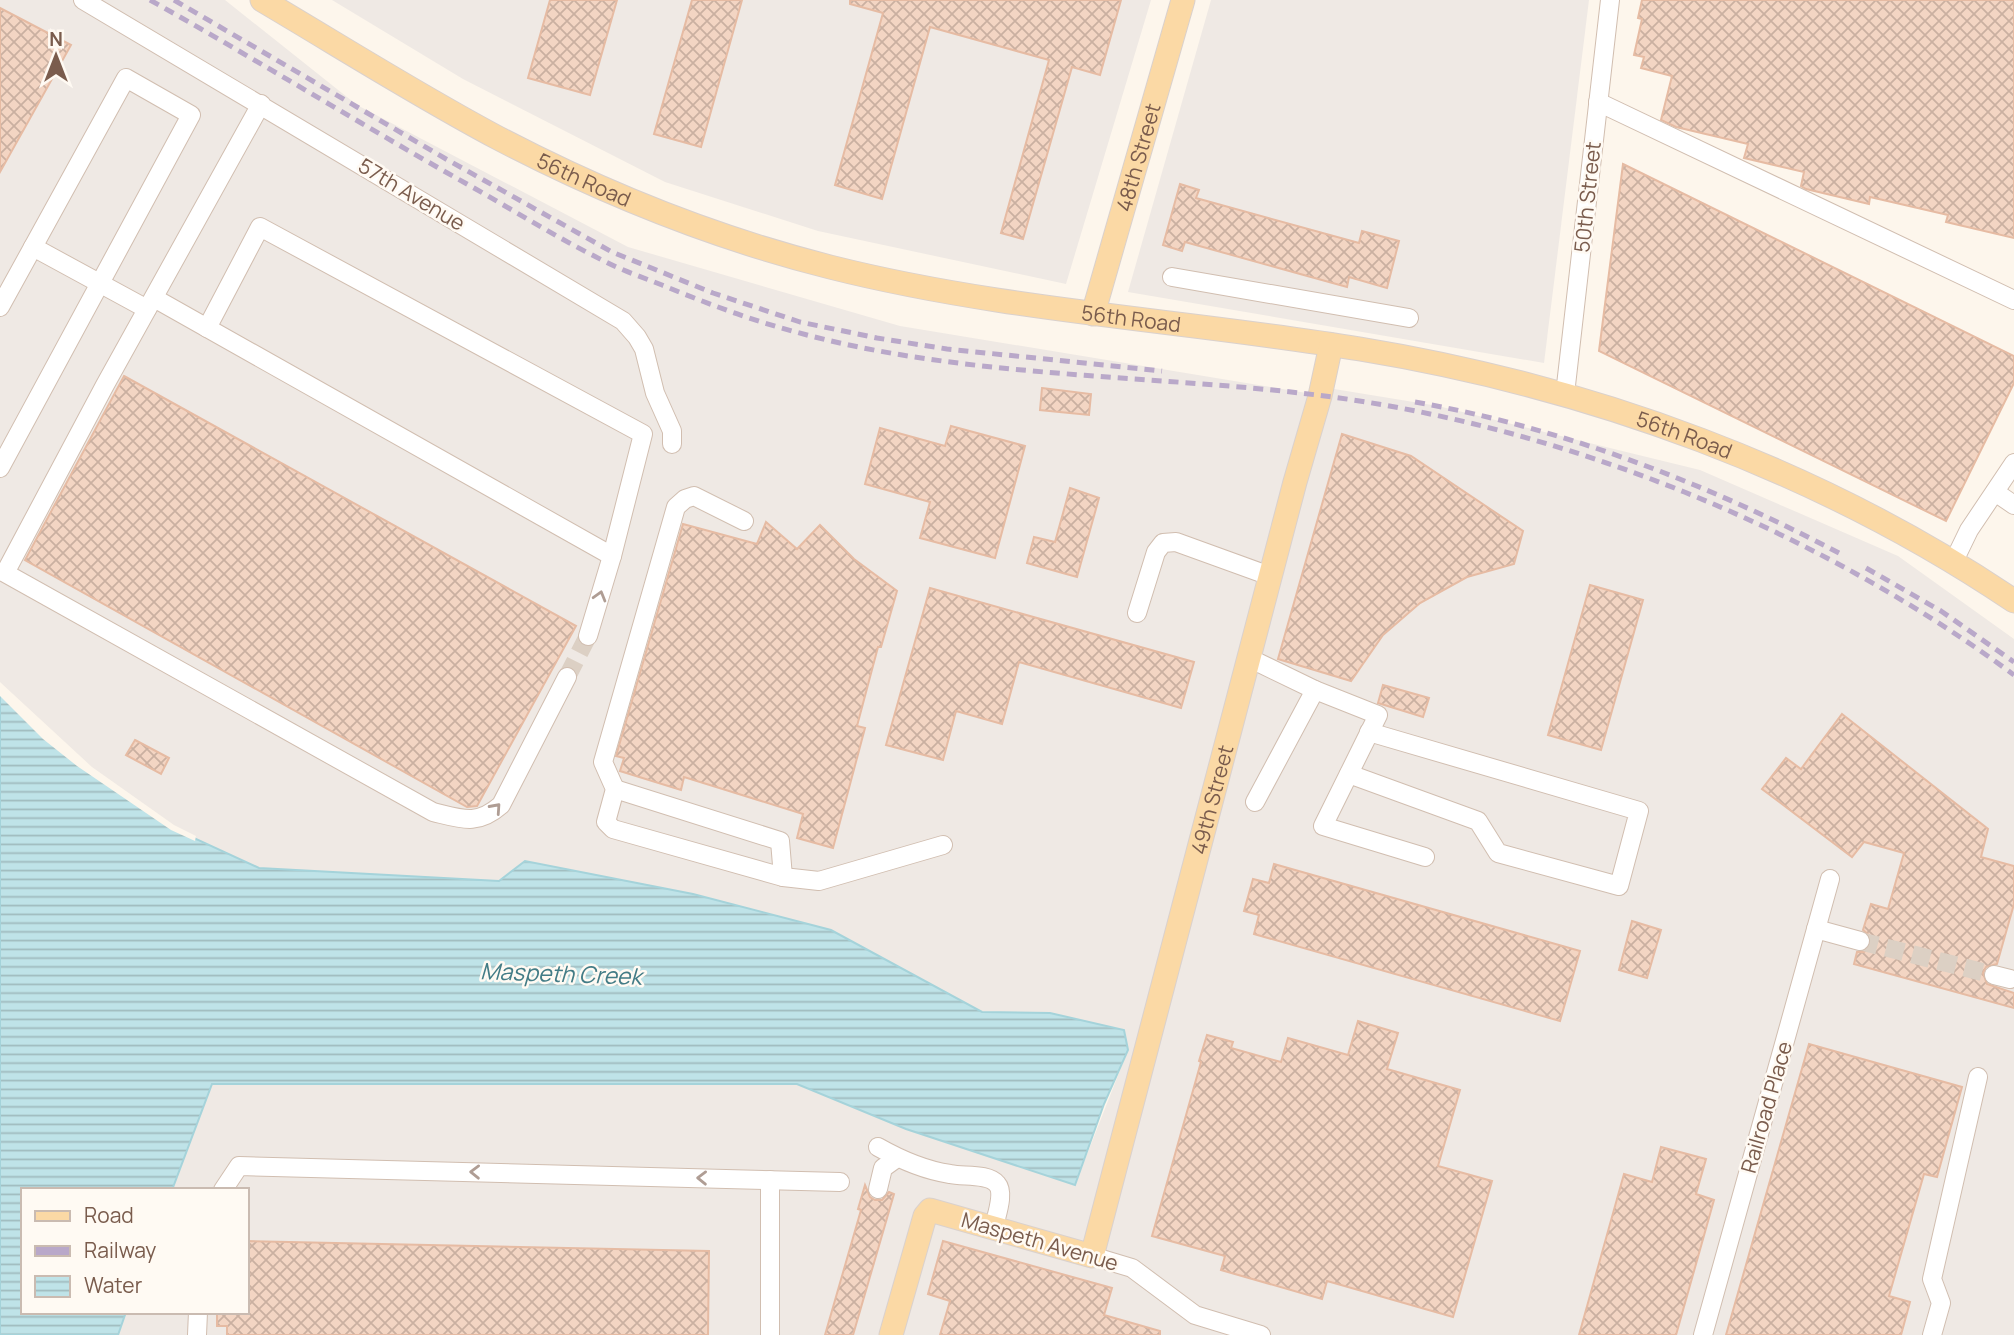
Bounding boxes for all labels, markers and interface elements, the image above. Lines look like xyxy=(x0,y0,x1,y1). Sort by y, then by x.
north arrow xyxy=(21,21,91,91)
text: N xyxy=(49,26,63,52)
street label: 48th Street xyxy=(1109,100,1167,215)
street label: 50th Street xyxy=(1567,140,1607,254)
street label: 56th Road xyxy=(532,146,635,213)
street label: 57th Avenue xyxy=(354,151,470,237)
street label: 56th Road xyxy=(1080,298,1182,338)
street label: 56th Road xyxy=(1633,404,1736,465)
one-way arrow xyxy=(592,590,607,602)
street label: 49th Street xyxy=(1184,742,1240,857)
one-way arrow xyxy=(488,803,500,816)
water label: Maspeth Creek xyxy=(480,954,646,992)
street label: Railroad Place xyxy=(1734,1038,1798,1176)
one-way arrow xyxy=(469,1165,480,1180)
one-way arrow xyxy=(696,1171,707,1186)
legend xyxy=(21,1188,248,1314)
text: Road xyxy=(84,1201,134,1229)
street label: Maspeth Avenue xyxy=(958,1205,1122,1277)
text: Railway xyxy=(84,1236,156,1264)
text: Water xyxy=(84,1271,143,1299)

